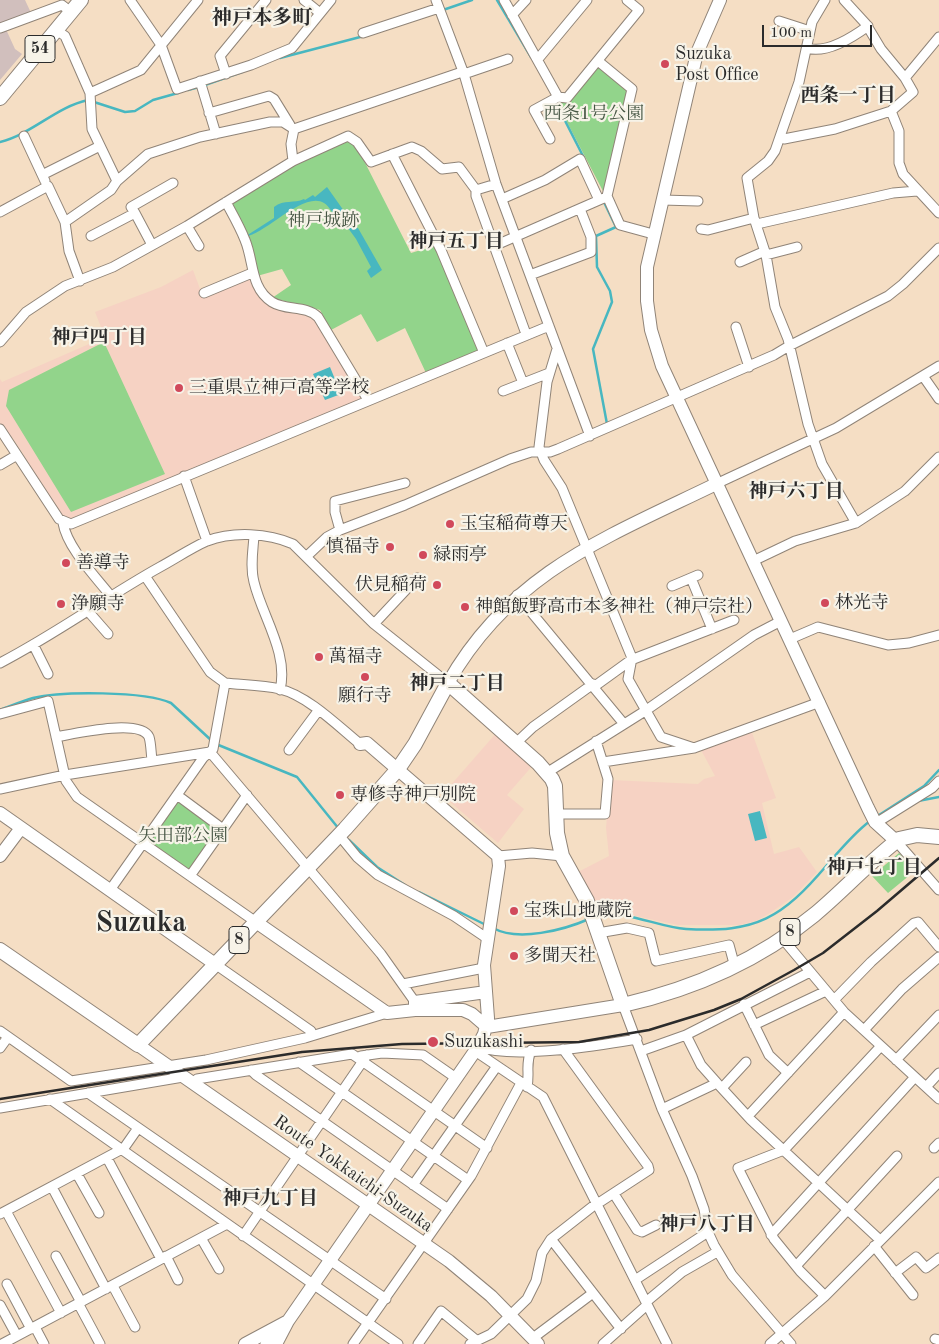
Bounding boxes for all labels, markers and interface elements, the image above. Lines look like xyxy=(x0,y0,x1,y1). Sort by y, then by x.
district label: 神戸本多町 xyxy=(212,7,312,31)
scale bar xyxy=(764,15,874,47)
text: 100 m xyxy=(770,26,812,41)
road number: 54 xyxy=(25,36,55,62)
place label: Suzuka Post Office xyxy=(675,43,759,86)
marker: Suzuka Post Office xyxy=(659,58,671,70)
district label: 西条一丁目 xyxy=(801,85,895,107)
park label: 西条1号公園 xyxy=(544,103,644,125)
park label: 神戸城跡 xyxy=(287,210,359,232)
district label: 神戸五丁目 xyxy=(409,231,503,253)
district label: 神戸四丁目 xyxy=(52,327,146,349)
place label: 三重県立神戸高等学校 xyxy=(189,377,369,399)
marker: 三重県立神戸高等学校 xyxy=(173,382,185,394)
district label: 神戸六丁目 xyxy=(749,481,843,503)
place label: 玉宝稲荷尊天 xyxy=(460,513,568,535)
marker: 玉宝稲荷尊天 xyxy=(444,518,456,530)
place label: 慎福寺 xyxy=(326,536,380,558)
marker: 慎福寺 xyxy=(384,541,396,553)
place label: 緑雨亭 xyxy=(433,544,487,566)
marker: 緑雨亭 xyxy=(417,549,429,561)
place label: 善導寺 xyxy=(76,552,130,574)
marker: 善導寺 xyxy=(60,557,72,569)
place label: 伏見稲荷 xyxy=(355,574,427,596)
marker: 伏見稲荷 xyxy=(431,579,443,591)
place label: 林光寺 xyxy=(835,592,889,614)
place label: 浄願寺 xyxy=(71,593,125,615)
place label: 神館飯野高市本多神社（神戸宗社） xyxy=(475,596,763,618)
marker: 林光寺 xyxy=(819,597,831,609)
marker: 浄願寺 xyxy=(55,598,67,610)
marker: 神館飯野高市本多神社（神戸宗社） xyxy=(459,601,471,613)
place label: 萬福寺 xyxy=(329,646,383,668)
marker: 萬福寺 xyxy=(313,651,325,663)
marker: 願行寺 xyxy=(359,671,371,683)
district label: 神戸二丁目 xyxy=(410,673,504,695)
place label: 願行寺 xyxy=(338,685,392,707)
place label: 専修寺神戸別院 xyxy=(350,784,476,806)
marker: 専修寺神戸別院 xyxy=(334,789,346,801)
park label: 矢田部公園 xyxy=(138,825,228,847)
district label: 神戸七丁目 xyxy=(827,857,921,879)
place label: 宝珠山地蔵院 xyxy=(524,900,632,922)
marker: 宝珠山地蔵院 xyxy=(508,905,520,917)
district label: Suzuka xyxy=(96,907,186,941)
road number: 8 xyxy=(780,919,800,946)
road number: 8 xyxy=(229,926,249,954)
place label: 多聞天社 xyxy=(524,945,596,967)
marker: 多聞天社 xyxy=(508,950,520,962)
place label: Suzukashi xyxy=(444,1031,523,1053)
marker: Suzukashi xyxy=(426,1035,440,1049)
street label: Route Yokkaichi-Suzuka xyxy=(269,1111,437,1237)
district label: 神戸九丁目 xyxy=(223,1188,317,1210)
district label: 神戸八丁目 xyxy=(660,1214,754,1236)

